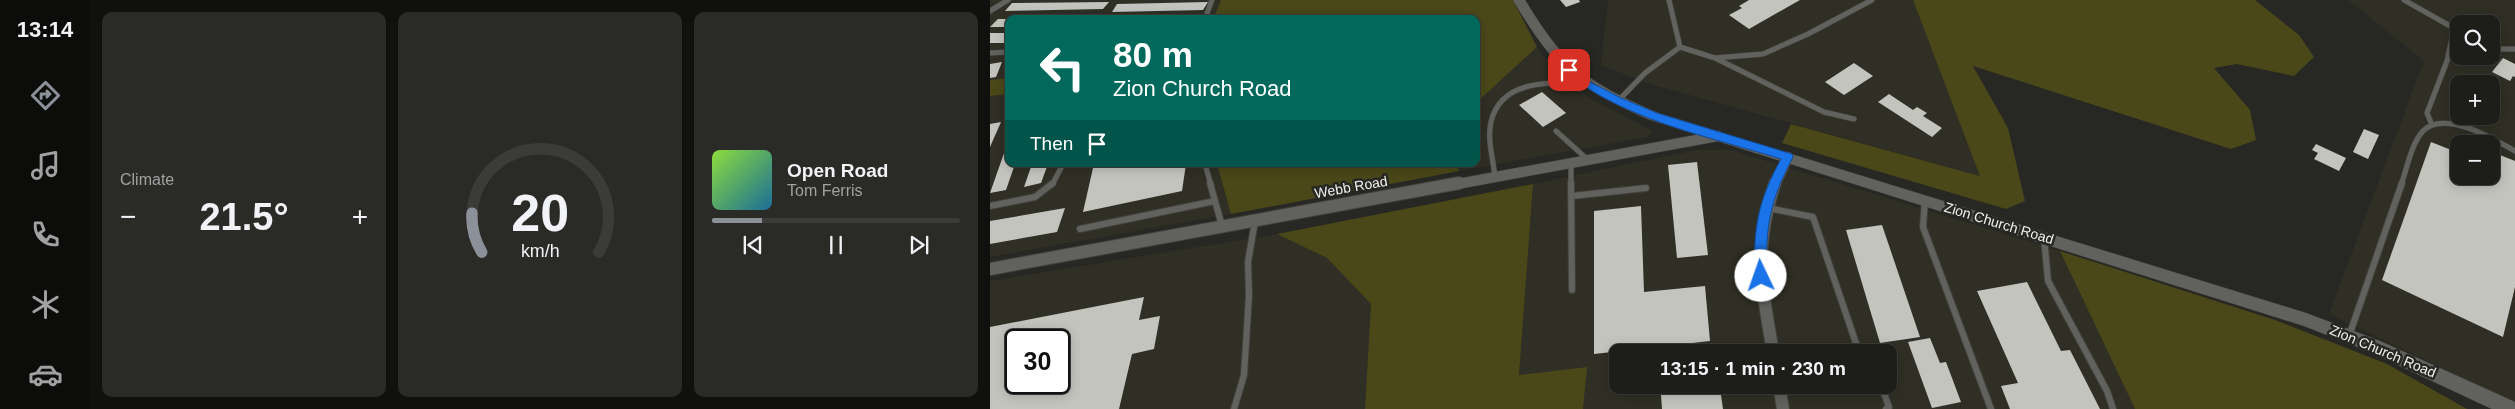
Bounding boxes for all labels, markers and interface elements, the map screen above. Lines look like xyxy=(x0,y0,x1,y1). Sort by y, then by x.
map controls xyxy=(2450,15,2500,185)
button: search xyxy=(2450,15,2500,65)
text: 13:14 xyxy=(17,17,73,42)
icon: left xyxy=(1030,35,1095,100)
text: 80 m xyxy=(1113,35,1193,74)
pin xyxy=(1548,49,1590,91)
icon: arrive xyxy=(1555,56,1583,84)
button: + xyxy=(2450,75,2500,125)
text: Zion Church Road xyxy=(1113,76,1292,101)
icon: directions xyxy=(28,78,63,113)
icon: arrive xyxy=(1083,130,1111,158)
text: Then xyxy=(1030,133,1073,154)
button: − xyxy=(2450,135,2500,185)
icon: music xyxy=(28,148,63,183)
text: Open Road xyxy=(787,160,888,181)
text: Climate xyxy=(120,171,174,188)
street label: Webb Road xyxy=(1313,173,1389,201)
text: Tom Ferris xyxy=(787,182,863,199)
text: 20 xyxy=(511,184,569,242)
text: 21.5° xyxy=(199,196,289,238)
street label: Zion Church Road xyxy=(1942,199,2056,247)
text: − xyxy=(120,201,136,232)
text: + xyxy=(352,201,368,232)
icon: phone xyxy=(28,217,63,252)
icon: previous xyxy=(739,231,767,259)
icon: pause xyxy=(822,231,850,259)
icon: next xyxy=(905,231,933,259)
text: km/h xyxy=(521,241,559,261)
position arrow xyxy=(1734,249,1786,301)
icon: climate xyxy=(28,287,63,322)
street label: Zion Church Road xyxy=(2328,321,2438,381)
speed limit sign: 30 xyxy=(1005,329,1070,394)
icon: car xyxy=(28,357,63,392)
text: 13:15 · 1 min · 230 m xyxy=(1660,358,1846,379)

